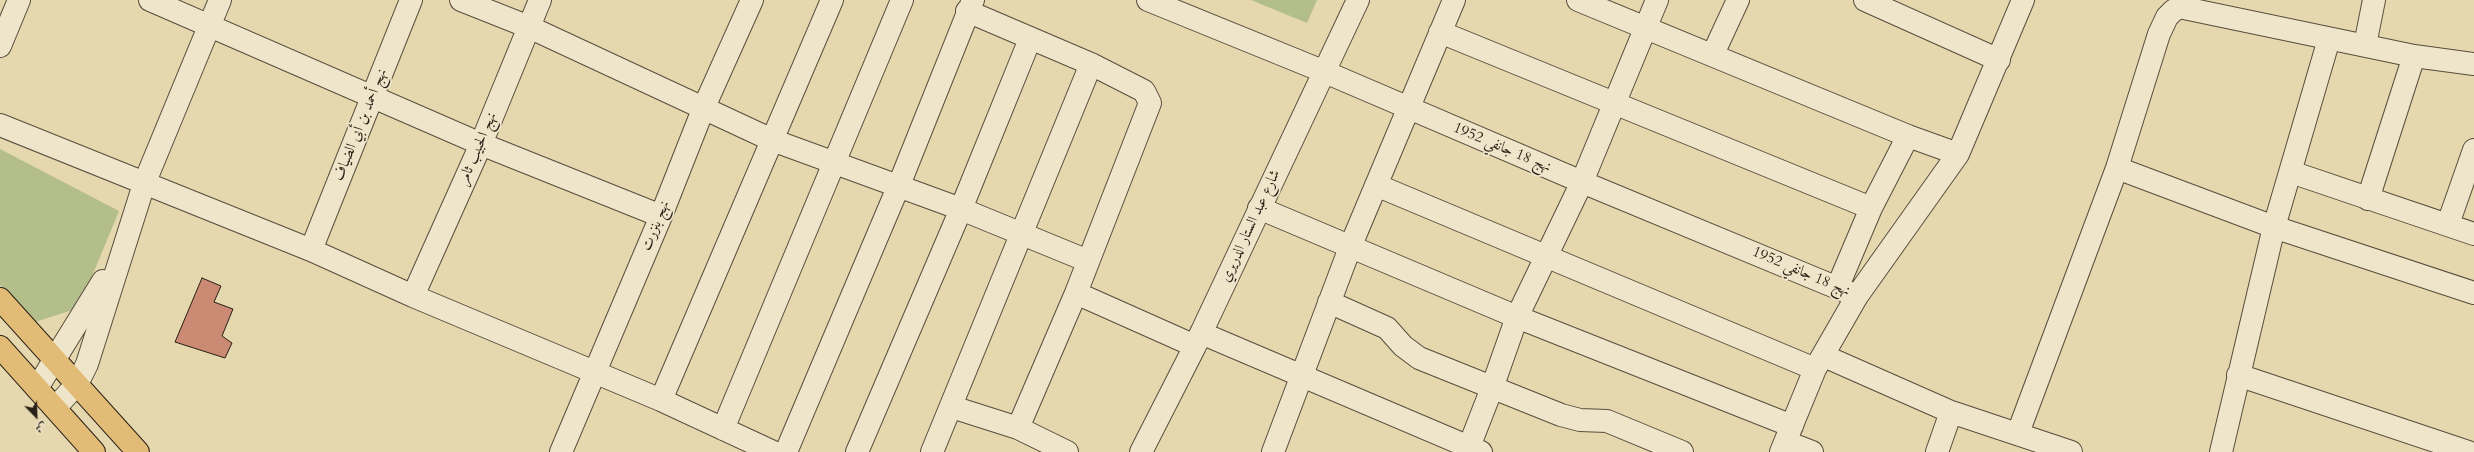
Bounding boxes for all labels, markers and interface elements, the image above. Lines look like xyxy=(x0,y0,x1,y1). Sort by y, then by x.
street label: نهج أحمد بن أبي الضياف xyxy=(330,66,392,184)
street label: نهج الحبيب ثامر xyxy=(455,110,501,188)
street label: نهج 18 جانفي 1952 xyxy=(1450,119,1554,177)
street label: شارع عبد الستار الدريري xyxy=(1217,167,1285,285)
street label: نهج بنزرت xyxy=(638,198,674,254)
street label: نهج 18 جانفي 1952 xyxy=(1749,243,1853,301)
north arrow xyxy=(16,396,56,436)
text: ش xyxy=(33,418,49,437)

